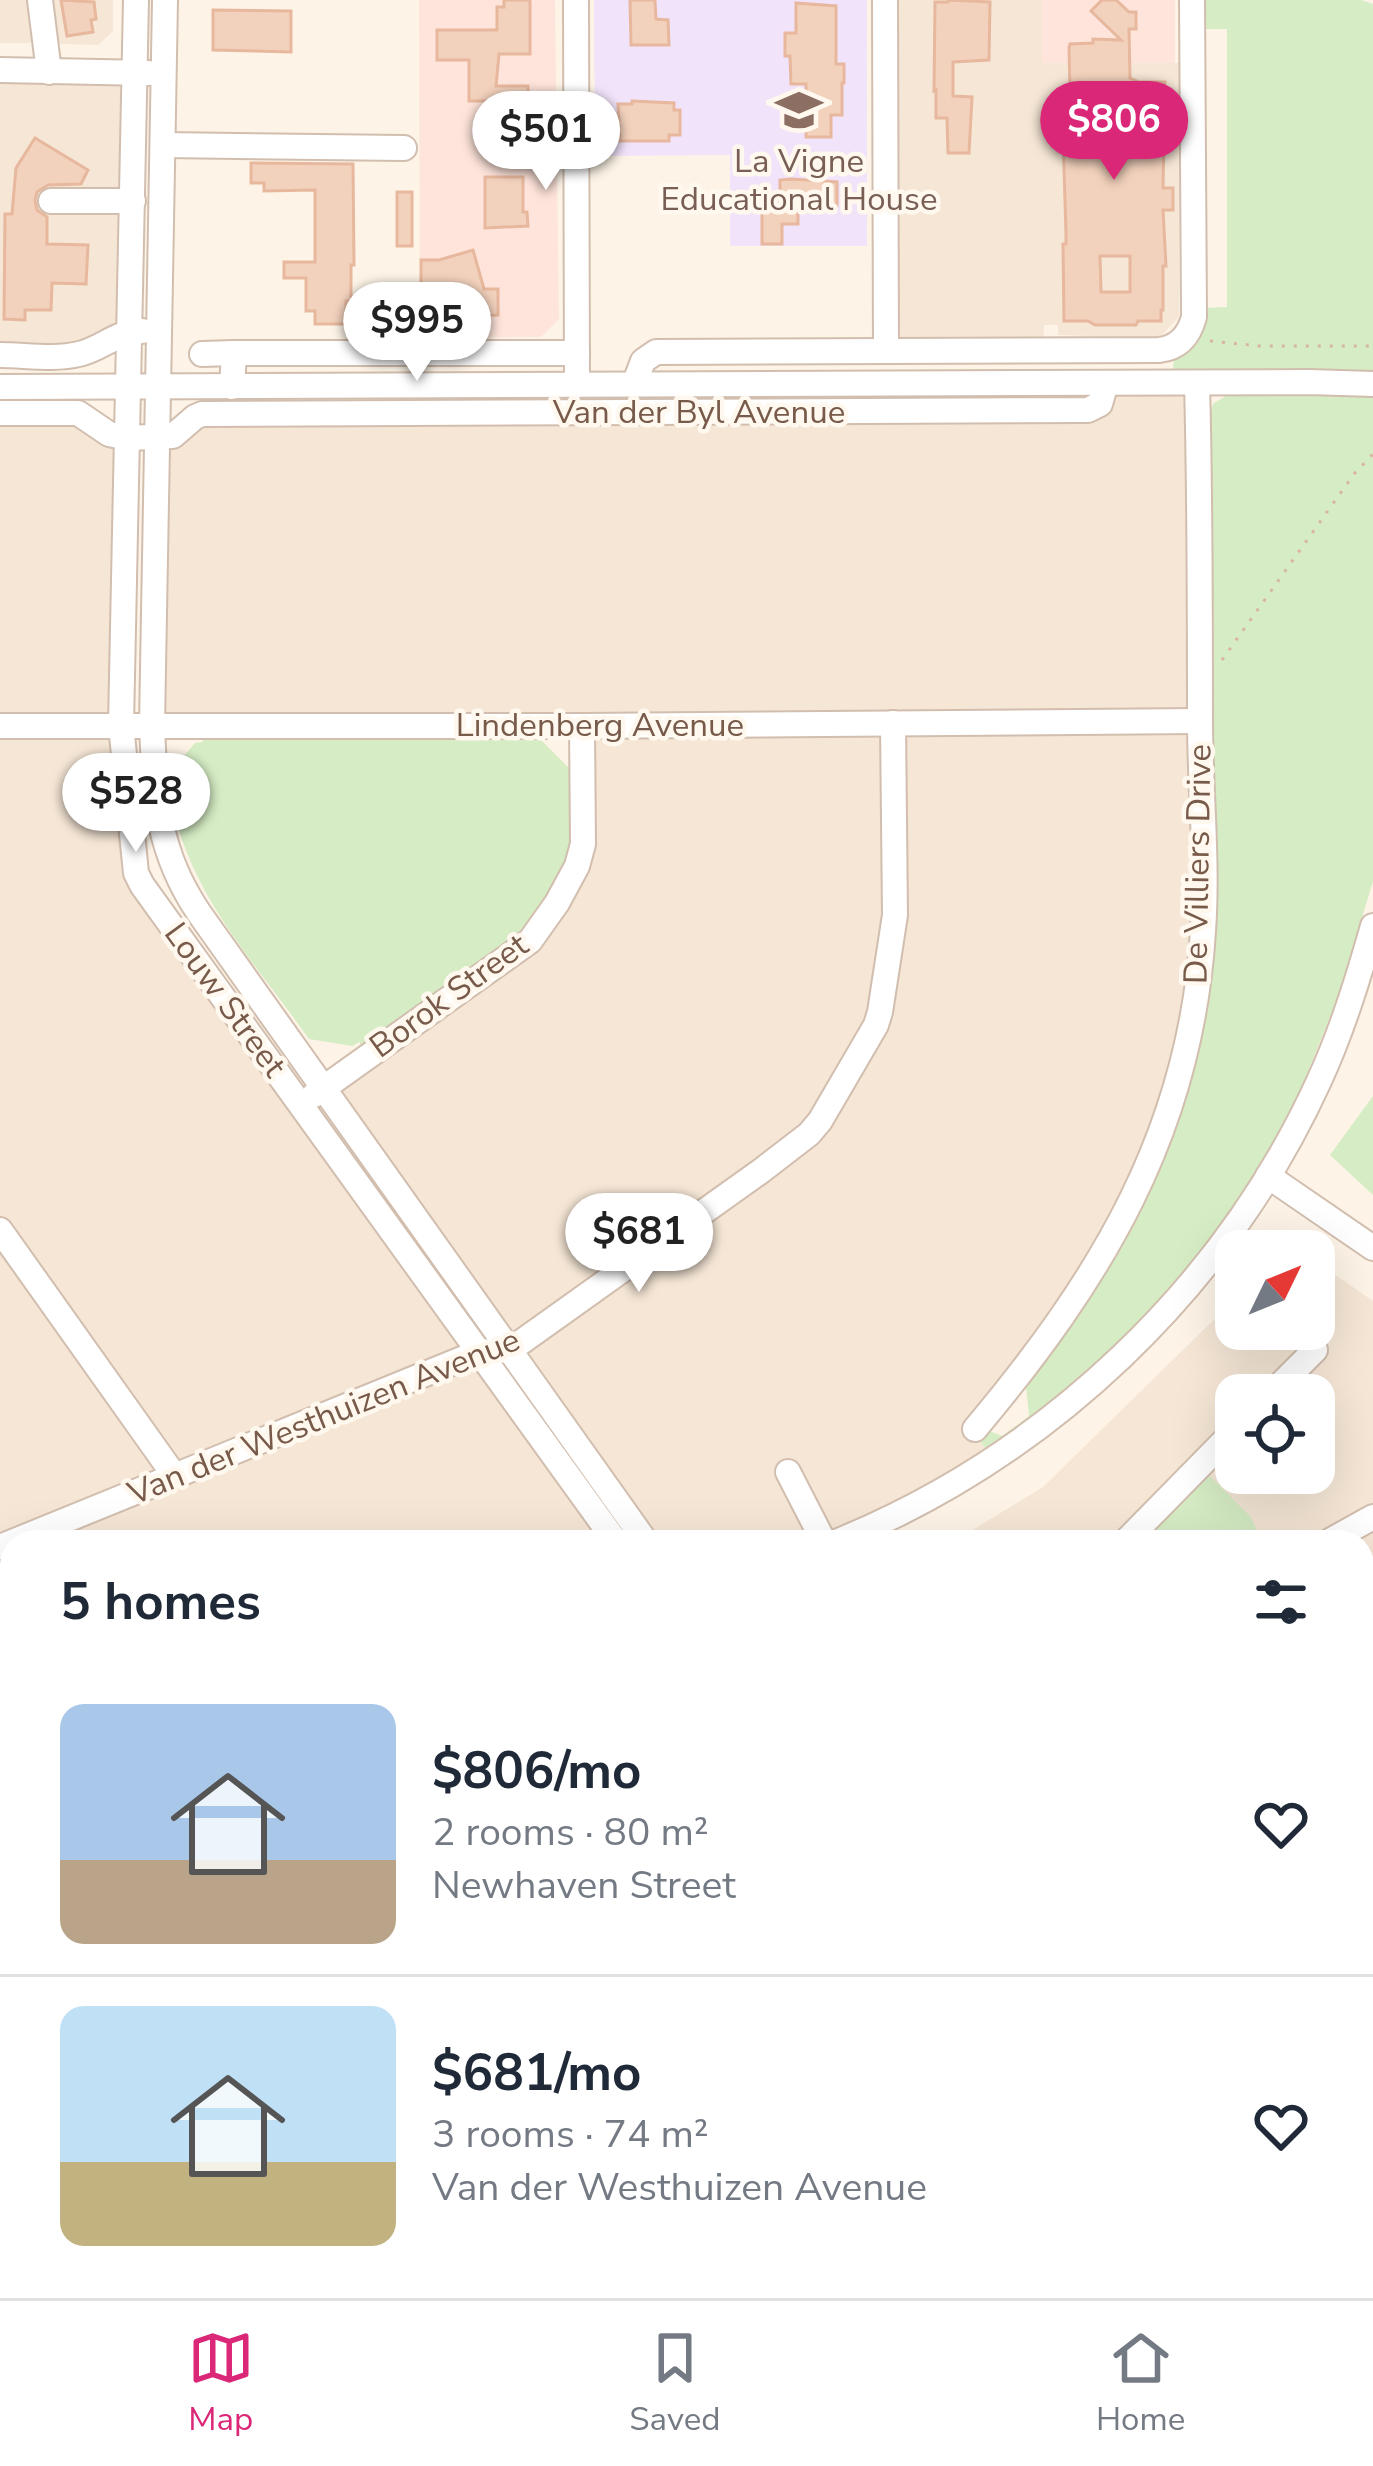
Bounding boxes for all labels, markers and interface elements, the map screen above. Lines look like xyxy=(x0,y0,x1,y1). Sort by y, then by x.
pin: $806 xyxy=(1043,81,1185,183)
school or university icon: La Vigne Educational House xyxy=(774,85,824,135)
pin: $501 xyxy=(475,91,617,193)
text: $806 xyxy=(1067,93,1161,146)
text: $501 xyxy=(499,103,593,156)
place label: La Vigne Educational House xyxy=(661,139,937,222)
pin: $995 xyxy=(346,282,488,384)
text: $995 xyxy=(370,294,464,347)
street label: Van der Byl Avenue xyxy=(552,390,845,435)
street label: Lindenberg Avenue xyxy=(456,703,744,748)
street label: De Villiers Drive xyxy=(1173,744,1223,984)
pin: $528 xyxy=(65,753,207,855)
text: $528 xyxy=(89,765,183,818)
street label: Louw Street xyxy=(154,914,297,1087)
street label: Borok Street xyxy=(361,923,538,1069)
pin: $681 xyxy=(568,1193,710,1295)
text: $681 xyxy=(592,1205,686,1258)
north arrow xyxy=(1215,1230,1335,1350)
map controls xyxy=(1215,1230,1335,1494)
street label: Van der Westhuizen Avenue xyxy=(120,1318,527,1517)
button: locate xyxy=(1215,1374,1335,1494)
text: 5 homes xyxy=(60,1567,261,1637)
icon: filters xyxy=(1248,1569,1314,1635)
text: $806/mo xyxy=(432,1736,641,1806)
icon: home xyxy=(156,1752,300,1896)
icon: heart xyxy=(1248,1791,1314,1857)
text: 2 rooms · 80 m² xyxy=(432,1806,709,1859)
text: Newhaven Street xyxy=(432,1859,736,1912)
text: $681/mo xyxy=(432,2038,641,2108)
icon: home xyxy=(156,2054,300,2198)
icon: heart xyxy=(1248,2093,1314,2159)
text: 3 rooms · 74 m² xyxy=(432,2108,709,2161)
text: Van der Westhuizen Avenue xyxy=(432,2161,927,2214)
tab: Map xyxy=(188,2325,254,2442)
tab: Saved xyxy=(629,2325,720,2442)
tab: Home xyxy=(1096,2325,1185,2442)

